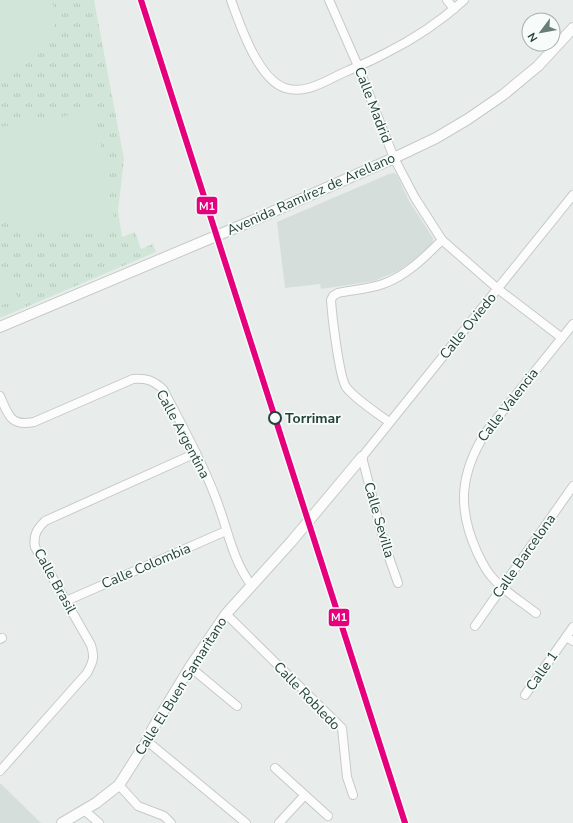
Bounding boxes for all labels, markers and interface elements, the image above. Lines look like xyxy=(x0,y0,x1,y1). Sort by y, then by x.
north arrow xyxy=(521,12,561,52)
text: N xyxy=(524,30,541,45)
street label: Calle Madrid xyxy=(350,64,396,146)
street label: Avenida Ramírez de Arellano xyxy=(224,148,398,240)
line badge: M1 xyxy=(196,196,218,215)
text: M1 xyxy=(199,199,215,214)
street label: Calle Oviedo xyxy=(435,289,501,363)
street label: Calle Valencia xyxy=(473,364,543,446)
street label: Calle Argentina xyxy=(152,386,214,482)
place label: Torrimar xyxy=(285,409,341,428)
marker: Torrimar xyxy=(268,411,282,425)
street label: Calle Sevilla xyxy=(359,480,399,560)
street label: Calle Barcelona xyxy=(488,510,560,602)
street label: Calle Colombia xyxy=(98,539,194,593)
street label: Calle Brasil xyxy=(29,545,81,618)
line badge: M1 xyxy=(328,608,350,627)
text: M1 xyxy=(331,610,347,625)
street label: Calle El Buen Samaritano xyxy=(131,613,232,759)
street label: Calle 1 xyxy=(522,647,562,695)
street label: Calle Robledo xyxy=(269,658,345,735)

